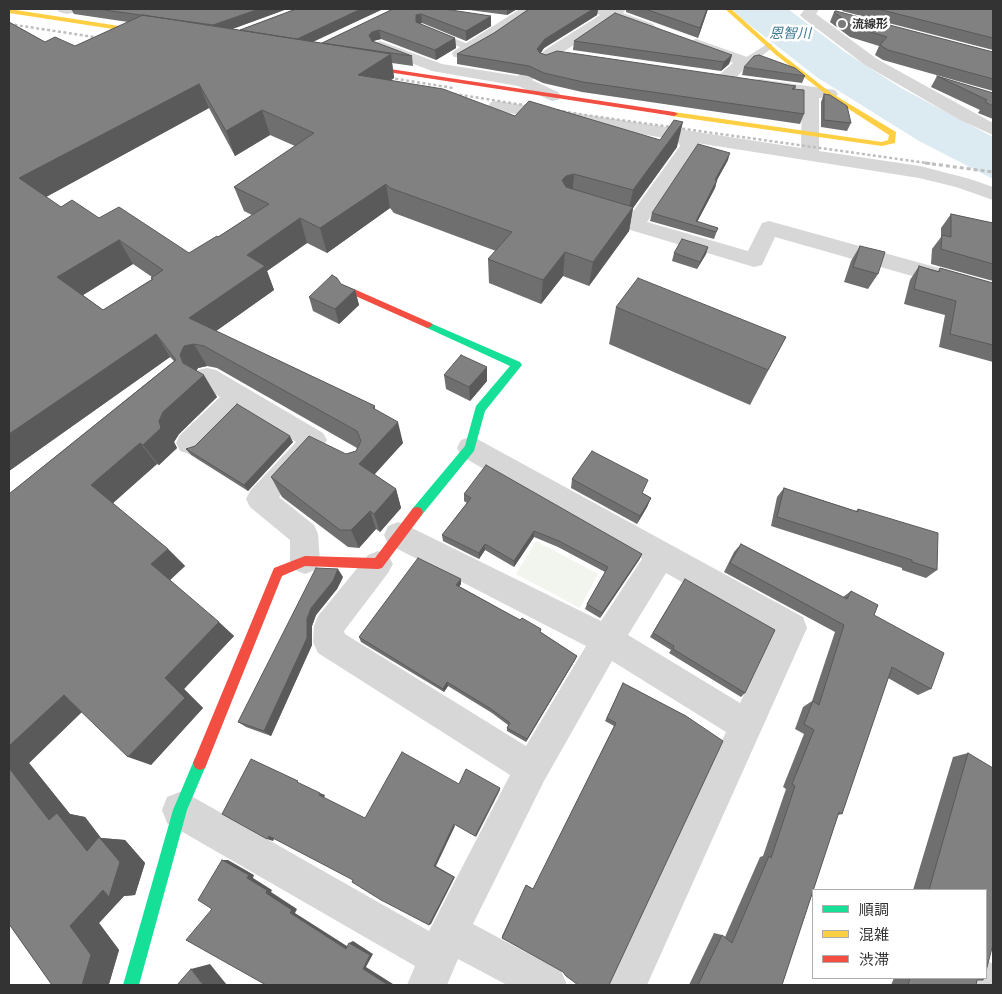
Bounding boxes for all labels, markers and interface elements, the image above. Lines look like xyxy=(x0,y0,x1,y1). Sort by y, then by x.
place label: 流線形 xyxy=(852,17,888,31)
marker: 流線形 xyxy=(836,18,848,30)
water label: 恩智川 xyxy=(769,26,811,42)
legend xyxy=(812,889,987,979)
text: 順調 xyxy=(859,901,889,919)
text: 混雑 xyxy=(859,926,889,944)
text: 渋滞 xyxy=(859,951,889,969)

